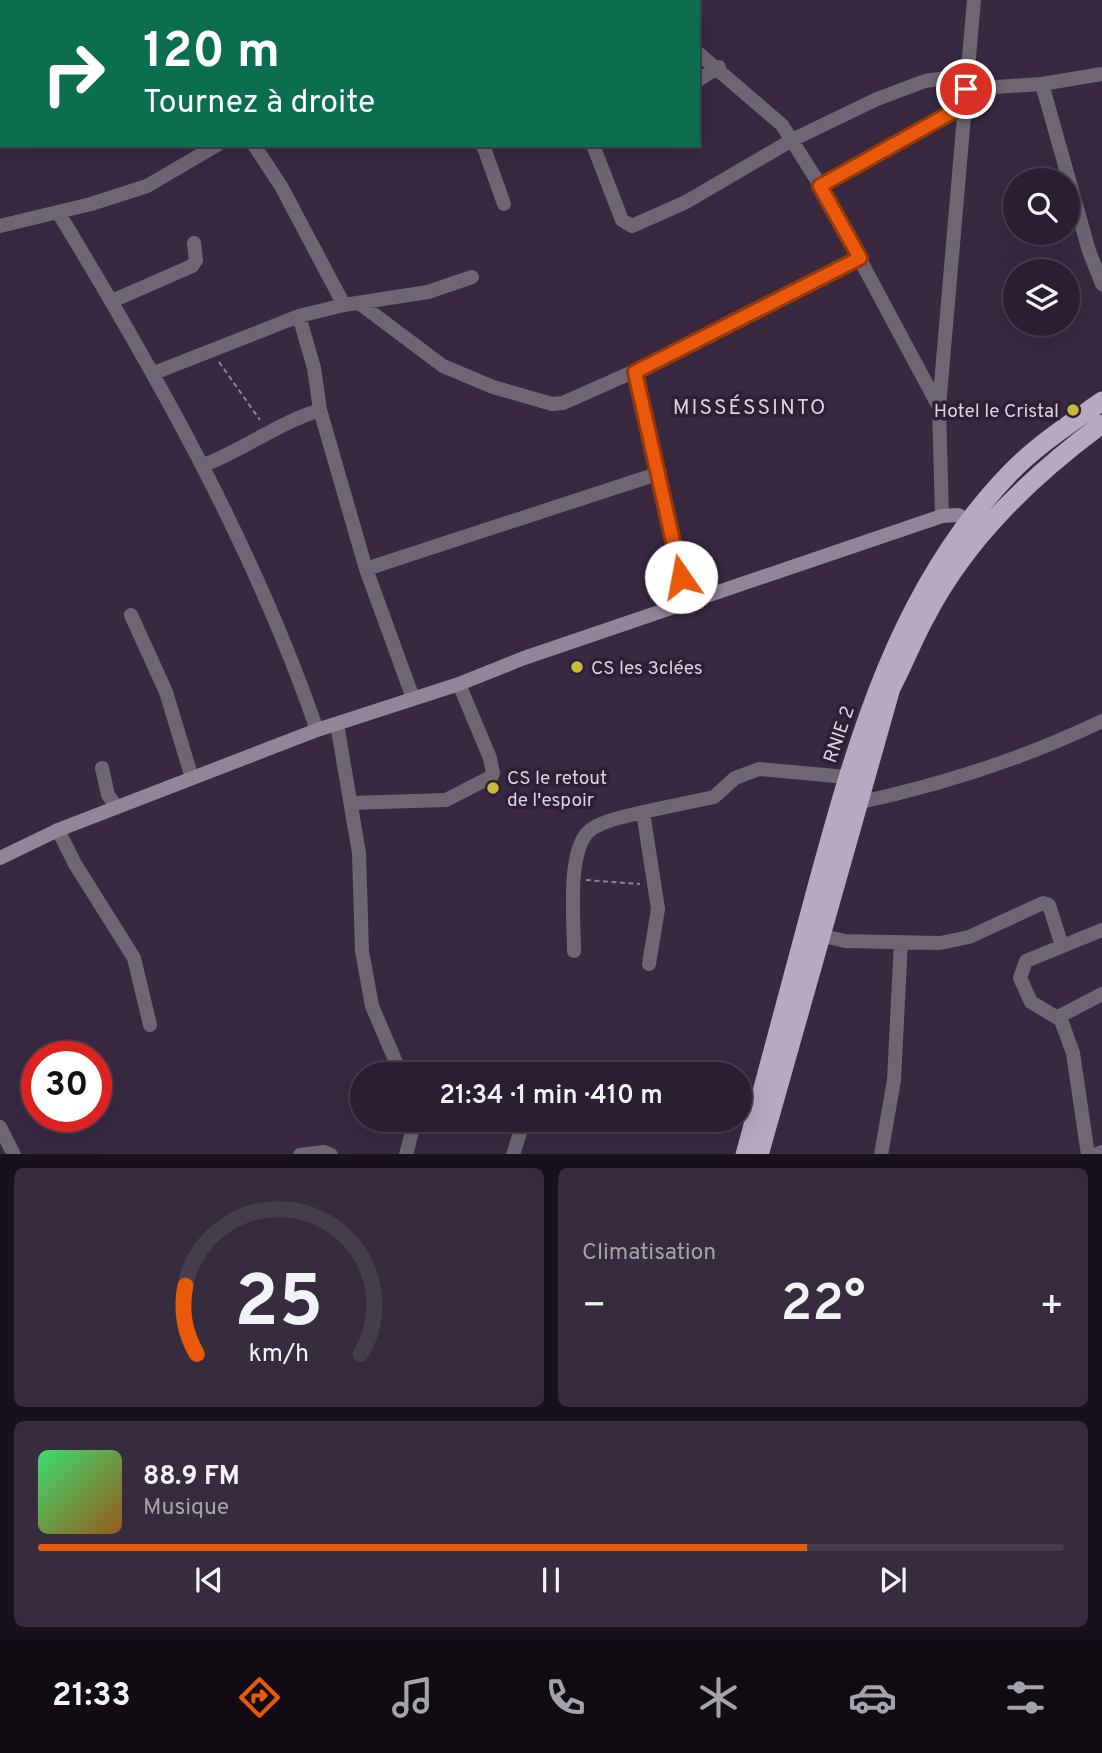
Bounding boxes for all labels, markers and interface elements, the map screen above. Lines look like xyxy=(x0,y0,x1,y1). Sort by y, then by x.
text: 120 m xyxy=(143,23,280,85)
icon: right xyxy=(28,28,119,119)
pin xyxy=(936,59,996,119)
icon: arrive xyxy=(947,70,985,108)
text: Tournez à droite xyxy=(143,84,375,124)
map controls xyxy=(1003,168,1080,336)
button: search xyxy=(1003,168,1080,245)
button: layers xyxy=(1003,259,1080,336)
district label: MISSÉSSINTO xyxy=(673,394,827,422)
place label: Hotel le Cristal xyxy=(934,400,1059,424)
marker: Hotel le Cristal xyxy=(1065,402,1081,418)
position arrow xyxy=(644,540,718,614)
place label: CS les 3clées xyxy=(591,657,703,681)
marker: CS les 3clées xyxy=(569,659,585,675)
street label: RNIE 2 xyxy=(819,703,861,766)
place label: CS le retout de l'espoir xyxy=(507,767,607,813)
marker: CS le retout de l'espoir xyxy=(485,780,501,796)
speed limit sign: 30 xyxy=(21,1041,112,1132)
text: 21:34 · 1 min · 410 m xyxy=(439,1080,663,1113)
text: Climatisation xyxy=(582,1239,716,1268)
text: 25 xyxy=(235,1260,324,1352)
text: 22° xyxy=(780,1273,866,1339)
text: − xyxy=(582,1283,607,1332)
text: + xyxy=(1039,1283,1064,1332)
text: km/h xyxy=(249,1338,309,1370)
text: 88.9 FM xyxy=(143,1461,240,1494)
text: Musique xyxy=(143,1494,229,1523)
icon: previous xyxy=(190,1561,228,1599)
icon: pause xyxy=(532,1561,570,1599)
icon: next xyxy=(874,1561,912,1599)
icon: directions xyxy=(235,1673,284,1722)
icon: music xyxy=(388,1673,437,1722)
icon: phone xyxy=(541,1673,590,1722)
icon: climate xyxy=(694,1673,743,1722)
icon: car xyxy=(848,1673,897,1722)
icon: filters xyxy=(1001,1673,1050,1722)
text: 21:33 xyxy=(52,1677,131,1717)

